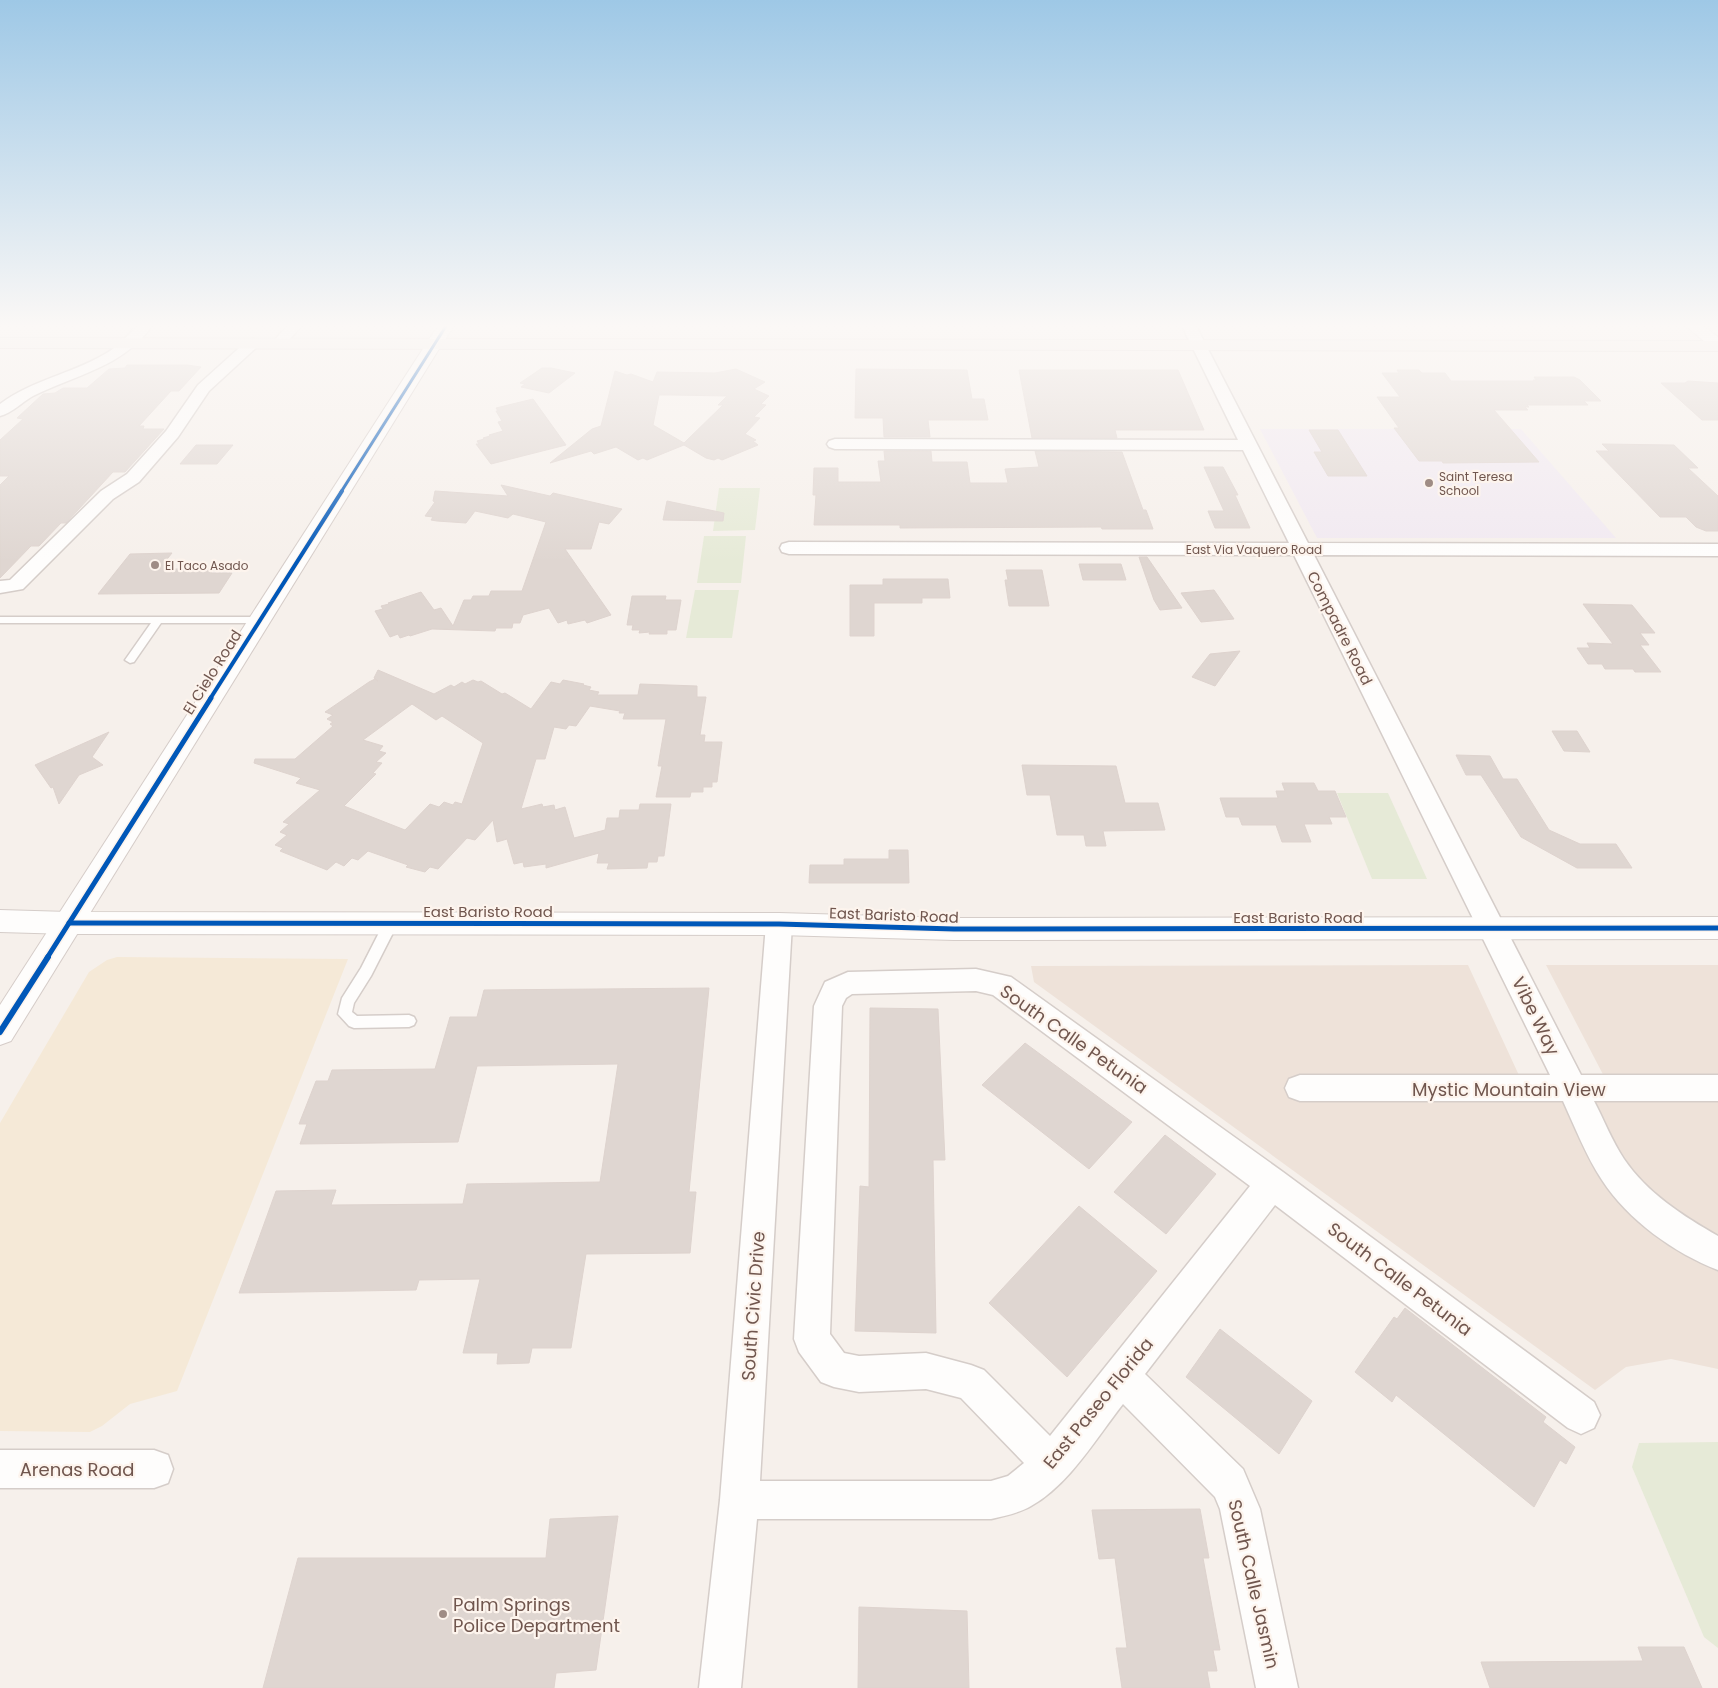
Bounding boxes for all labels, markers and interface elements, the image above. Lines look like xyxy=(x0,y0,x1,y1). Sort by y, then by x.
place label: Saint Teresa School xyxy=(1439,468,1513,499)
marker: Saint Teresa School xyxy=(1423,477,1435,489)
street label: East Via Vaquero Road xyxy=(1186,541,1322,558)
place label: El Taco Asado xyxy=(165,557,249,574)
marker: El Taco Asado xyxy=(149,559,161,571)
street label: Compadre Road xyxy=(1302,568,1378,688)
street label: El Cielo Road xyxy=(178,626,246,718)
street label: East Baristo Road xyxy=(423,901,553,922)
street label: East Baristo Road xyxy=(829,902,959,928)
street label: East Baristo Road xyxy=(1233,907,1363,928)
street label: Vibe Way xyxy=(1506,972,1566,1060)
street label: South Calle Petunia xyxy=(995,979,1153,1099)
street label: Mystic Mountain View xyxy=(1412,1077,1606,1102)
street label: South Calle Petunia xyxy=(1323,1216,1477,1342)
street label: South Civic Drive xyxy=(735,1230,771,1382)
street label: East Paseo Florida xyxy=(1037,1332,1159,1474)
street label: Arenas Road xyxy=(20,1457,134,1482)
street label: South Calle Jasmin xyxy=(1222,1497,1286,1671)
place label: Palm Springs Police Department xyxy=(453,1592,620,1638)
marker: Palm Springs Police Department xyxy=(437,1608,449,1620)

